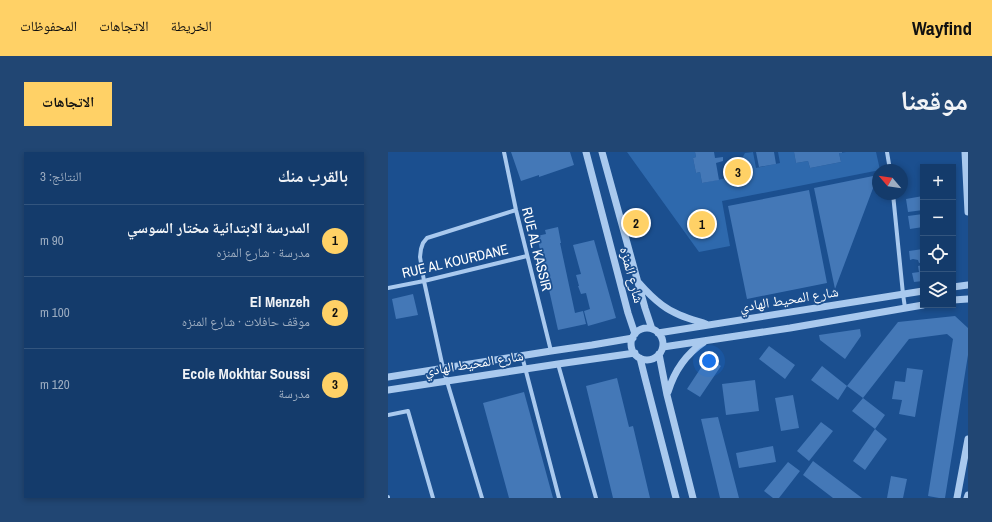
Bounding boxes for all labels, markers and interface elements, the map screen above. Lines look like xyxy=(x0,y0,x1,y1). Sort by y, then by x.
text: Wayfind xyxy=(912,15,972,41)
text: المحفوظات xyxy=(20,17,77,35)
text: الاتجاهات xyxy=(99,17,149,35)
text: الخريطة xyxy=(171,17,212,35)
text: موقعنا xyxy=(900,81,968,119)
button: الاتجاهات xyxy=(24,82,112,126)
pin: 3 xyxy=(725,157,751,187)
text: بالقرب منك xyxy=(278,164,348,187)
north arrow xyxy=(872,164,908,200)
map controls xyxy=(920,164,956,308)
button: + xyxy=(920,164,956,200)
text: النتائج: 3 xyxy=(40,168,82,185)
button: − xyxy=(920,200,956,236)
street label: RUE AL KASSIR xyxy=(518,205,556,293)
pin: 2 xyxy=(623,208,649,238)
pin: 1 xyxy=(689,209,715,239)
text: المدرسة الابتدائية مختار السوسي xyxy=(127,217,310,238)
text: 90 m xyxy=(40,232,64,249)
text: 1 xyxy=(332,232,338,249)
button: locate xyxy=(920,236,956,272)
street label: RUE AL KOURDANE xyxy=(400,240,510,282)
text: مدرسة · شارع المنزه xyxy=(216,244,310,261)
street label: شارع المنزه xyxy=(615,245,648,305)
button: layers xyxy=(920,272,956,308)
street label: شارع المحيط الهادي xyxy=(738,282,840,318)
text: El Menzeh xyxy=(250,291,310,312)
text: 100 m xyxy=(40,304,70,321)
text: 2 xyxy=(332,304,338,321)
text: موقف حافلات · شارع المنزه xyxy=(182,313,310,330)
street label: شارع المحيط الهادي xyxy=(423,346,525,382)
your location xyxy=(699,351,719,371)
text: Ecole Mokhtar Soussi xyxy=(182,363,310,384)
text: 120 m xyxy=(40,376,70,393)
text: 3 xyxy=(332,376,338,393)
text: مدرسة xyxy=(278,385,310,402)

